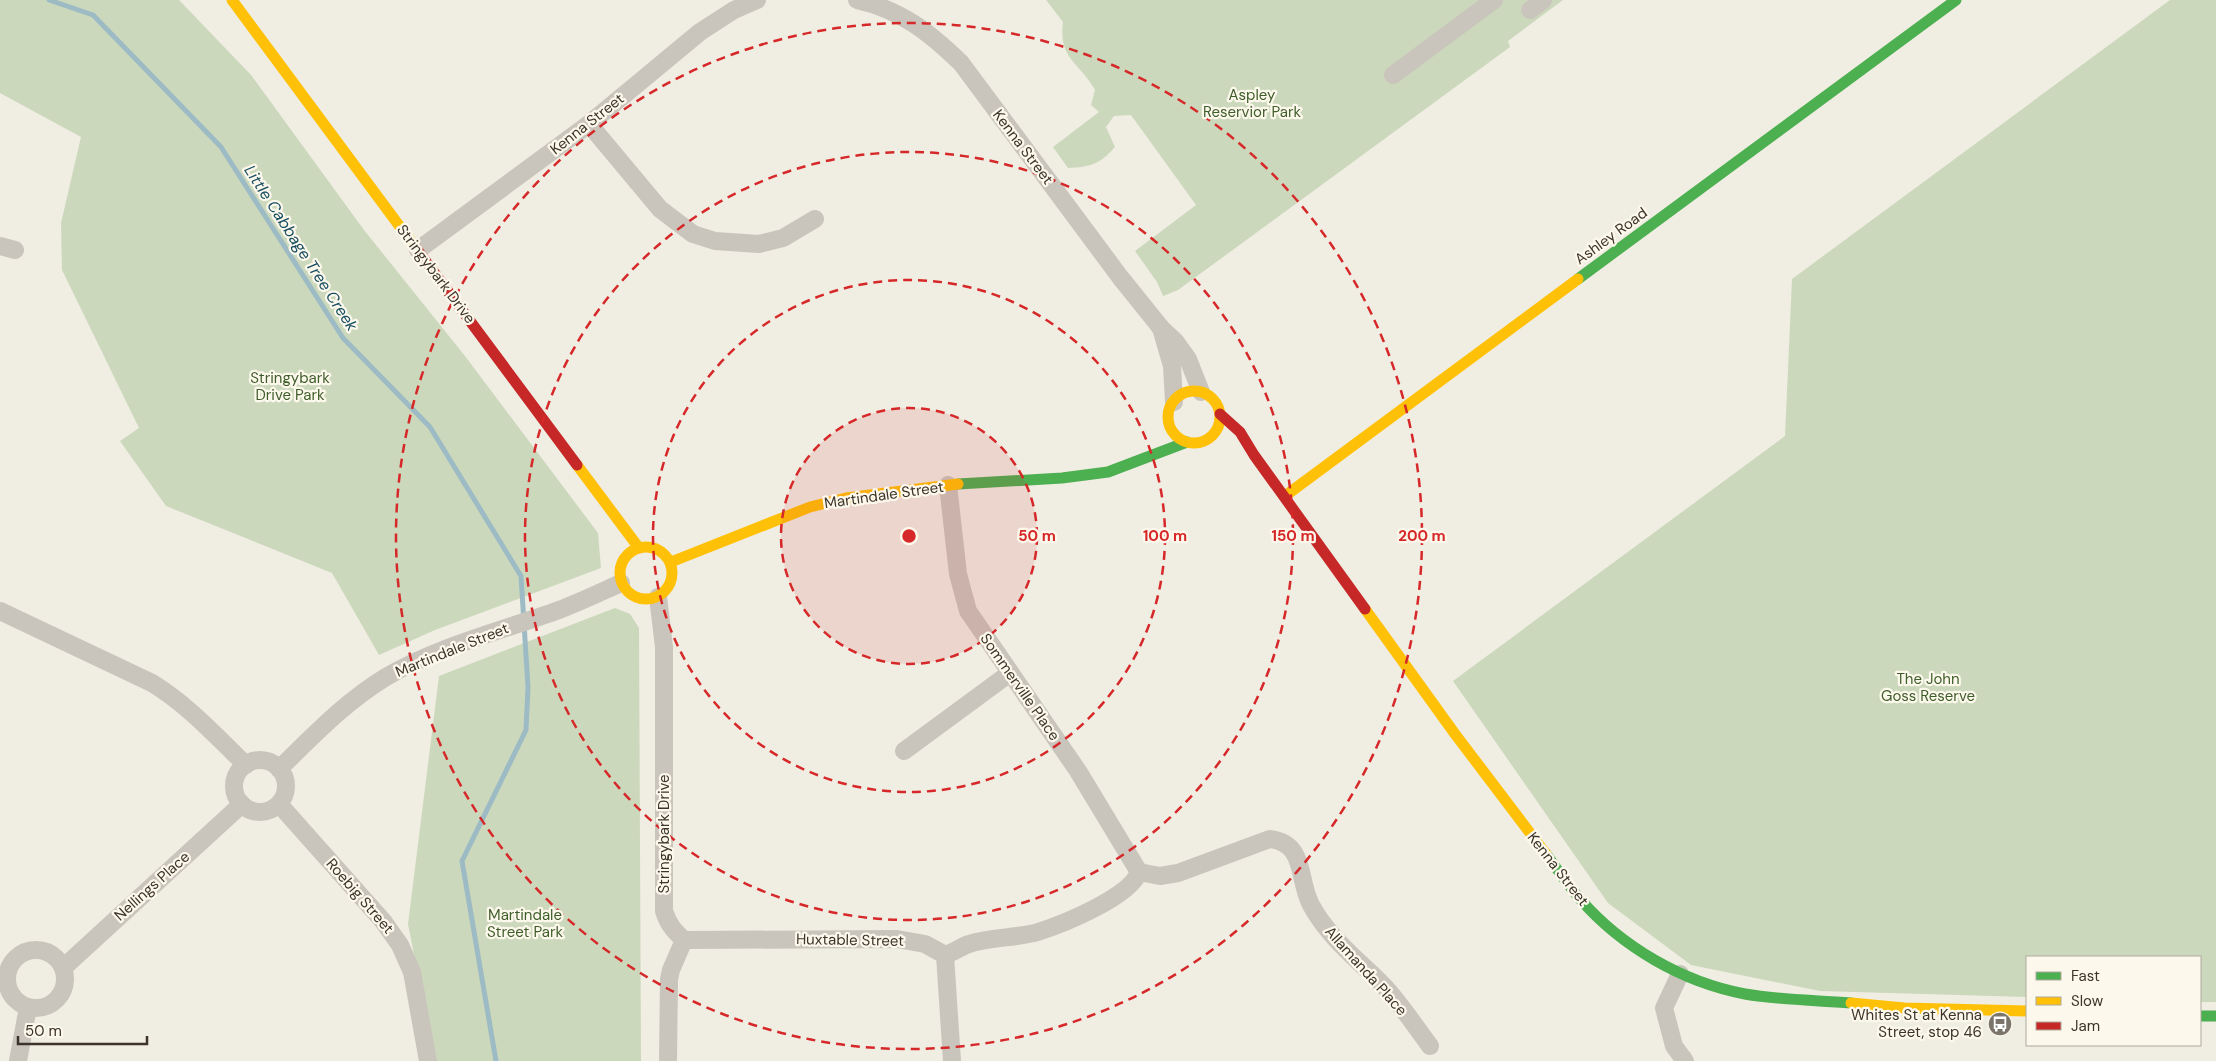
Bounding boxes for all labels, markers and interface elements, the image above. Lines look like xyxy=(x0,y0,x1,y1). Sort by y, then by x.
park label: Aspley Reservior Park xyxy=(1203,85,1302,122)
street label: Kenna Street xyxy=(546,89,628,159)
street label: Kenna Street xyxy=(988,106,1058,189)
water label: Little Cabbage Tree Creek xyxy=(239,161,363,336)
street label: Ashley Road xyxy=(1571,203,1651,269)
street label: Stringybark Drive xyxy=(392,220,480,328)
park label: Stringybark Drive Park xyxy=(250,368,330,405)
street label: Martindale Street xyxy=(823,477,945,513)
text: 50 m xyxy=(1018,526,1056,546)
text: 100 m xyxy=(1143,526,1187,546)
text: 150 m xyxy=(1272,526,1315,546)
text: 200 m xyxy=(1398,526,1446,546)
centre of rings xyxy=(900,527,918,545)
street label: Martindale Street xyxy=(392,618,512,682)
street label: Sommerville Place xyxy=(976,629,1064,745)
park label: The John Goss Reserve xyxy=(1881,669,1975,706)
street label: Stringybark Drive xyxy=(654,774,674,894)
street label: Kenna Street xyxy=(1523,828,1593,910)
street label: Nellings Place xyxy=(110,847,194,925)
street label: Roebig Street xyxy=(322,854,398,938)
park label: Martindale Street Park xyxy=(487,905,563,942)
street label: Allamanda Place xyxy=(1320,922,1412,1020)
street label: Huxtable Street xyxy=(796,929,904,951)
legend xyxy=(2026,956,2201,1046)
text: Fast xyxy=(2071,966,2100,986)
text: Slow xyxy=(2071,991,2104,1011)
place label: Whites St at Kenna Street, stop 46 xyxy=(1851,1005,1982,1042)
bus stop icon: Whites St at Kenna Street, stop 46 xyxy=(1987,1011,2013,1037)
scale bar xyxy=(18,1014,146,1046)
text: Jam xyxy=(2071,1016,2100,1036)
text: 50 m xyxy=(25,1021,62,1041)

